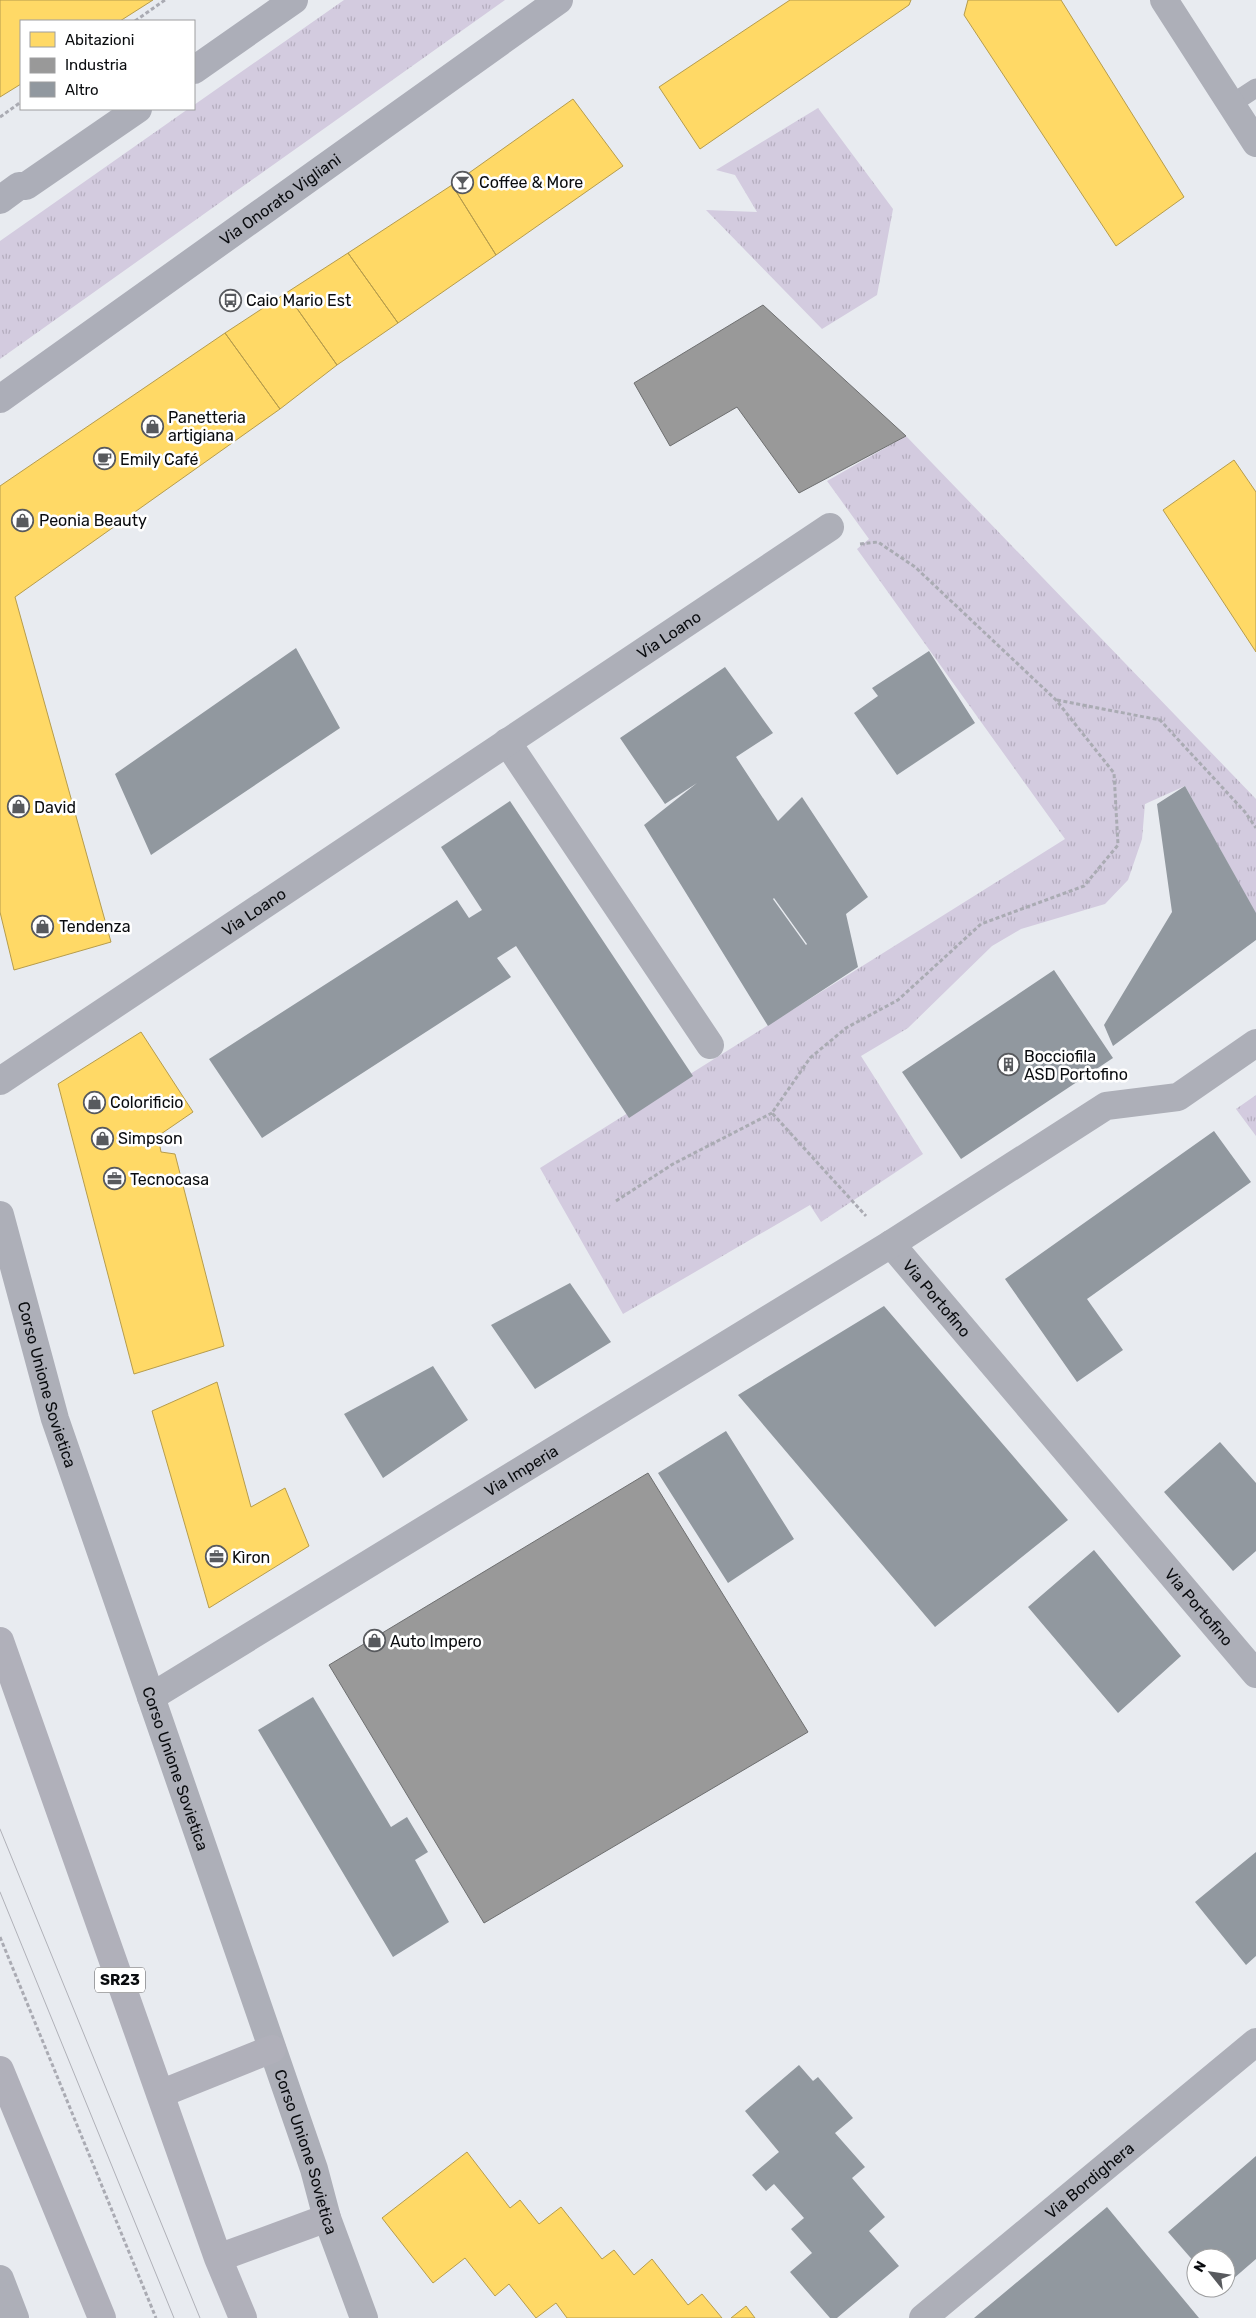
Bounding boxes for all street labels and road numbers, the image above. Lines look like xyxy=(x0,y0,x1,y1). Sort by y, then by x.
street label: Via Onorato Vigliani xyxy=(216,149,344,249)
street label: Via Loano xyxy=(633,607,704,663)
street label: Via Loano xyxy=(218,884,289,940)
street label: Via Portofino xyxy=(899,1256,975,1341)
street label: Corso Unione Sovietica xyxy=(14,1299,81,1470)
street label: Via Imperia xyxy=(481,1441,562,1500)
street label: Via Portofino xyxy=(1161,1564,1237,1649)
street label: Corso Unione Sovietica xyxy=(139,1684,213,1853)
road number: SR23 xyxy=(95,1968,145,1992)
street label: Corso Unione Sovietica xyxy=(271,2067,342,2237)
street label: Via Bordighera xyxy=(1041,2138,1137,2222)

